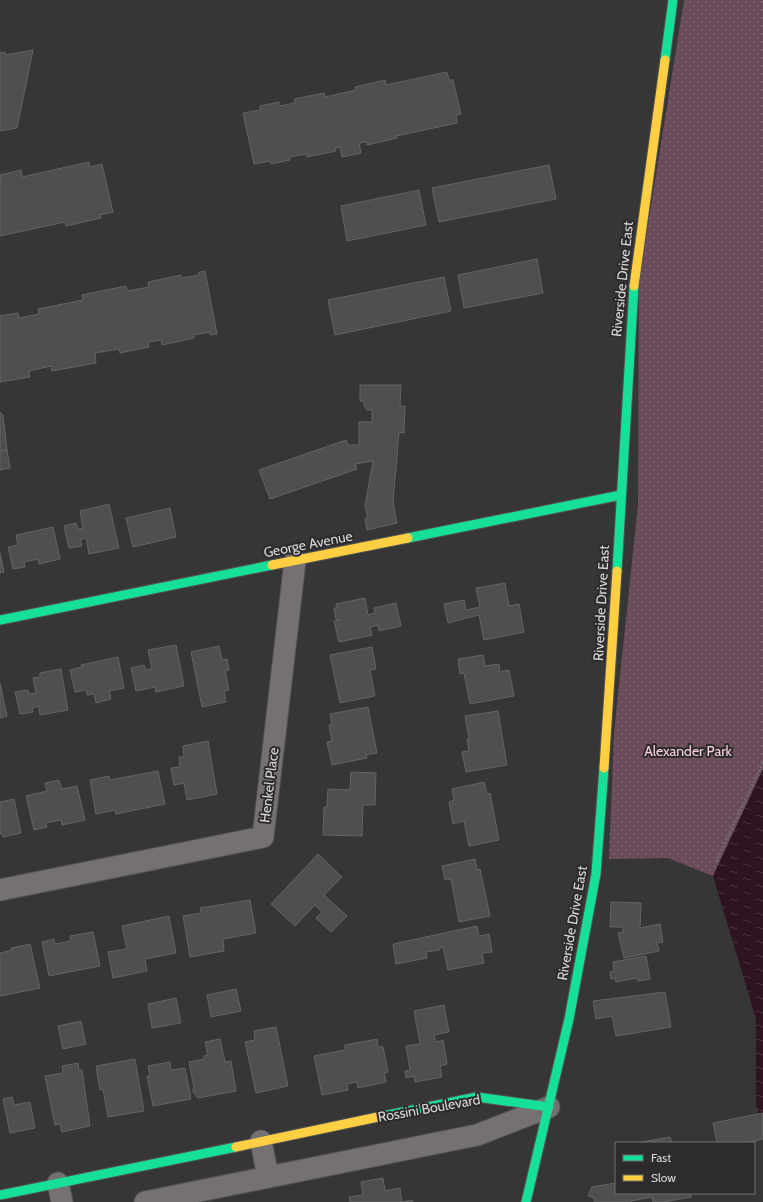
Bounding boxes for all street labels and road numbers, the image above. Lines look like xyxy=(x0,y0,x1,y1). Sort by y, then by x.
street label: Riverside Drive East xyxy=(607,220,637,338)
street label: George Avenue xyxy=(262,527,354,561)
street label: Riverside Drive East xyxy=(589,544,613,661)
street label: Henkel Place xyxy=(255,746,283,824)
street label: Riverside Drive East xyxy=(553,864,591,982)
street label: Rossini Boulevard xyxy=(376,1090,482,1126)

